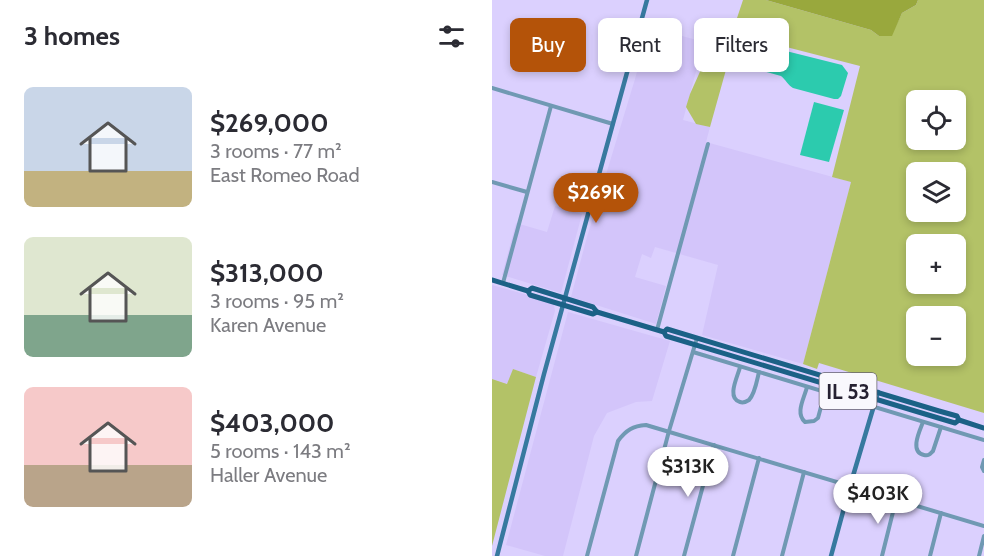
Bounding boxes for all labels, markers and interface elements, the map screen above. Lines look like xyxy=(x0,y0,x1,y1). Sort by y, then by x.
chip: Buy xyxy=(510,18,586,72)
chip: Rent xyxy=(598,18,682,72)
chip: Filters xyxy=(694,18,789,72)
text: 3 homes xyxy=(24,20,120,52)
icon: filters xyxy=(435,20,468,53)
map controls xyxy=(906,90,966,366)
button: locate xyxy=(906,90,966,150)
text: $269,000 xyxy=(210,107,328,139)
icon: home xyxy=(72,111,144,183)
text: 3 rooms · 77 m² xyxy=(210,139,342,163)
button: layers xyxy=(906,162,966,222)
text: East Romeo Road xyxy=(210,163,360,187)
pin: $269K xyxy=(554,173,638,224)
text: $269K xyxy=(567,180,625,204)
button: + xyxy=(906,234,966,294)
text: $313,000 xyxy=(210,257,324,289)
icon: home xyxy=(72,261,144,333)
text: 3 rooms · 95 m² xyxy=(210,289,344,313)
button: − xyxy=(906,306,966,366)
text: Karen Avenue xyxy=(210,313,326,337)
road number: IL 53 xyxy=(820,373,877,409)
text: $403,000 xyxy=(210,407,334,439)
icon: home xyxy=(72,411,144,483)
text: 5 rooms · 143 m² xyxy=(210,439,351,463)
pin: $313K xyxy=(646,447,730,498)
text: $313K xyxy=(661,454,715,478)
text: Haller Avenue xyxy=(210,463,327,487)
pin: $403K xyxy=(836,474,920,525)
text: $403K xyxy=(847,481,909,505)

